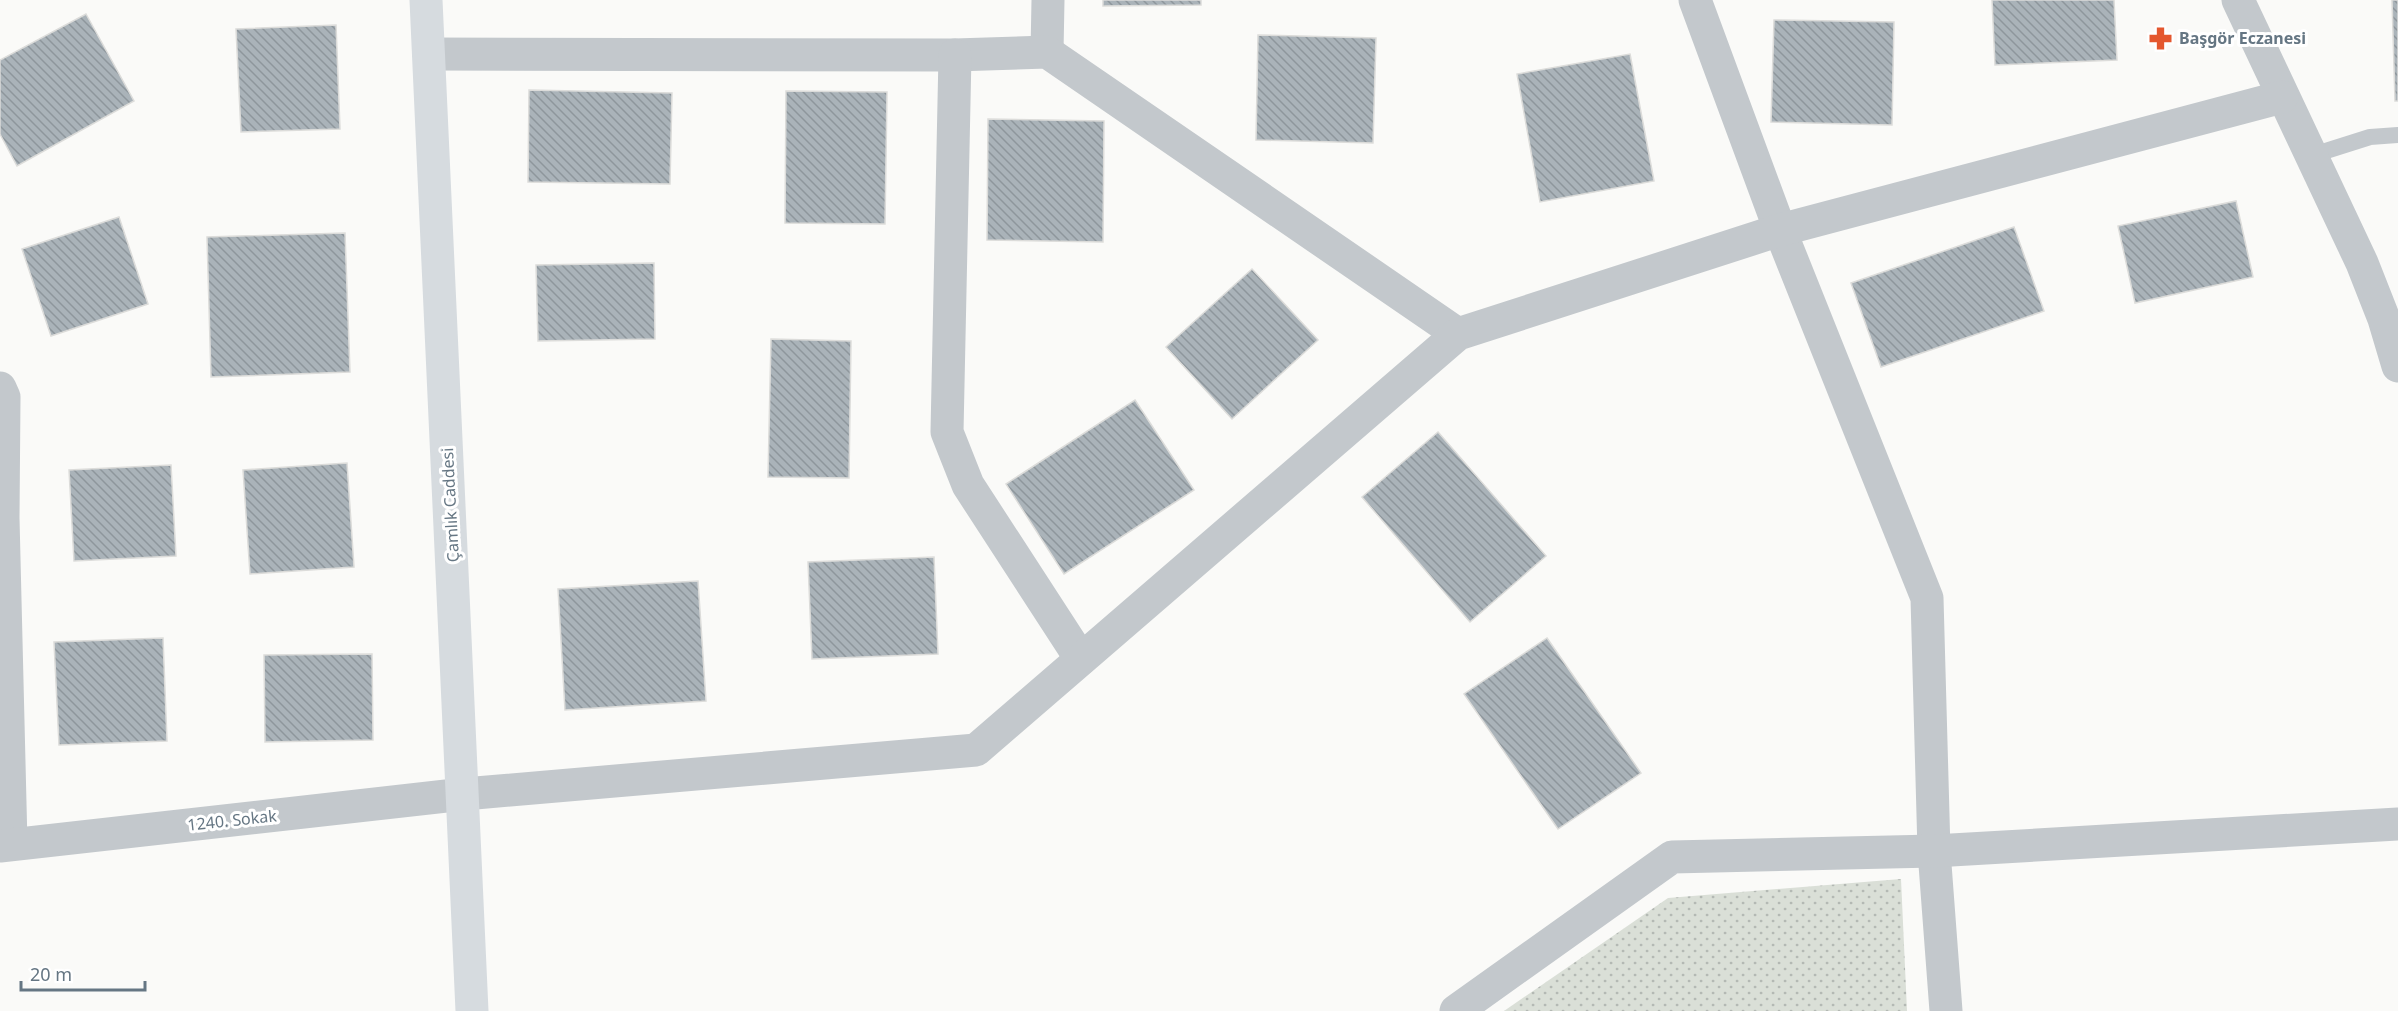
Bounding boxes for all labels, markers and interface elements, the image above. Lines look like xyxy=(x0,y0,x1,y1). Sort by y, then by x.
pharmacy icon: Başgör Eczanesi xyxy=(2148,25,2174,51)
place label: Başgör Eczanesi xyxy=(2179,27,2306,49)
street label: Çamlık Caddesi xyxy=(436,447,464,563)
street label: 1240. Sokak xyxy=(186,804,278,836)
scale bar xyxy=(21,954,146,992)
text: 20 m xyxy=(30,962,72,986)

